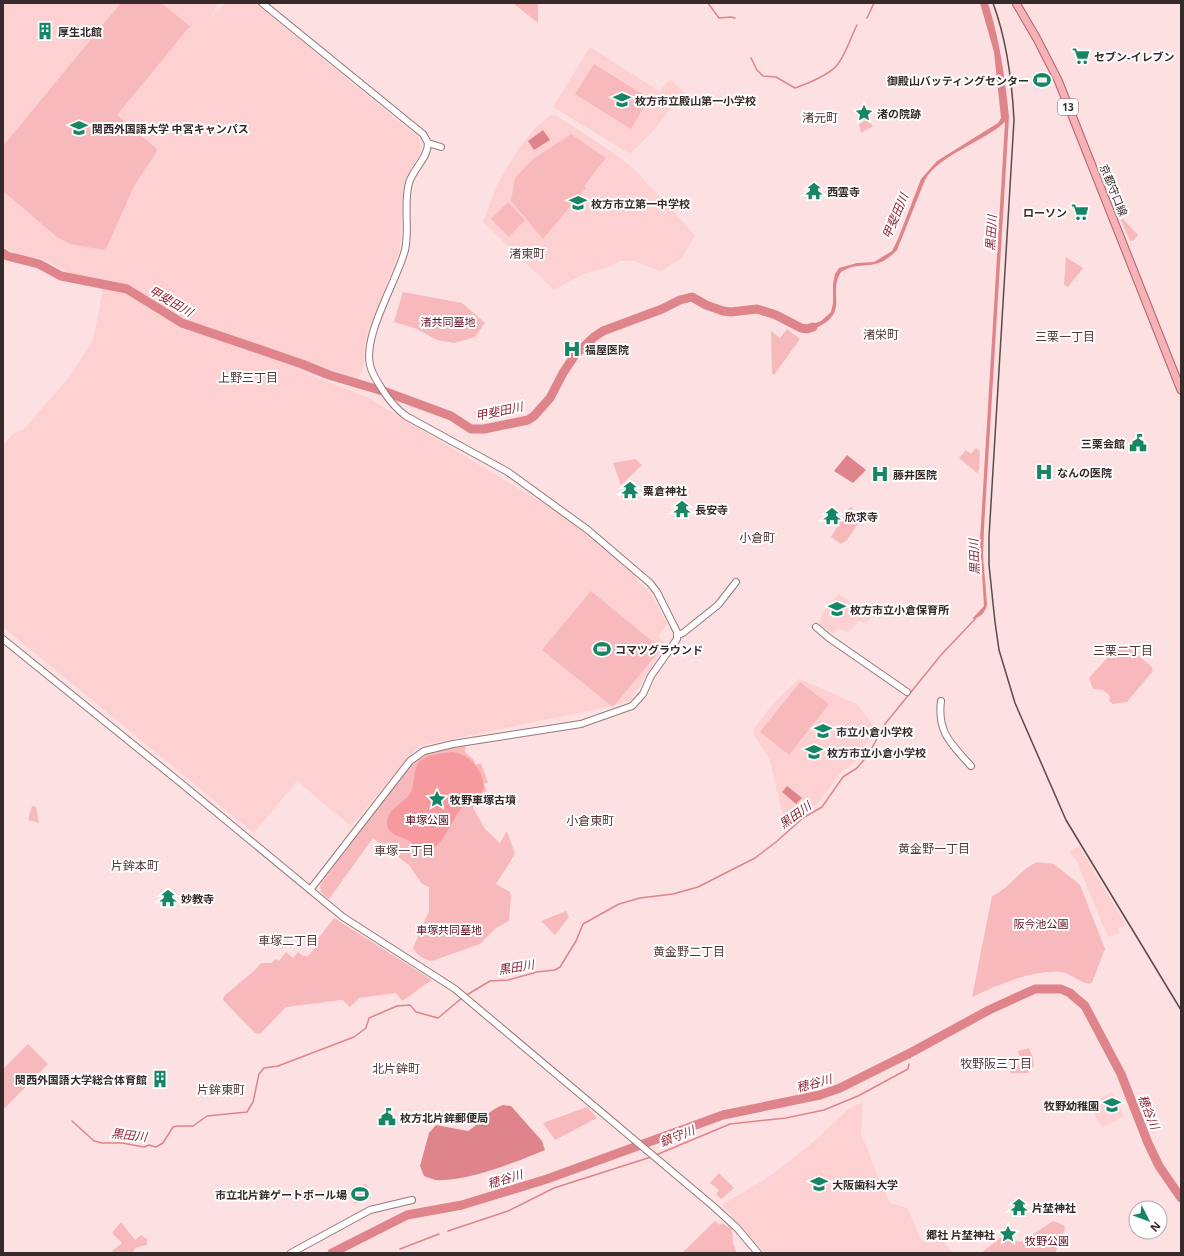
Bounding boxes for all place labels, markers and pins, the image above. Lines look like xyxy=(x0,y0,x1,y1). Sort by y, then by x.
building icon: 厚生北館 xyxy=(35,21,55,41)
place label: 厚生北館 xyxy=(58,24,102,39)
supermarket icon: セブン-イレブン xyxy=(1071,46,1091,66)
place label: セブン-イレブン xyxy=(1094,49,1175,64)
sports icon: 御殿山バッティングセンター xyxy=(1032,70,1052,90)
place label: 御殿山バッティングセンター xyxy=(887,73,1029,88)
school or university icon: 枚方市立殿山第一小学校 xyxy=(612,90,632,110)
place label: 枚方市立殿山第一小学校 xyxy=(635,93,756,108)
place icon: 渚の院跡 xyxy=(854,103,874,123)
place label: 渚の院跡 xyxy=(877,106,921,121)
school or university icon: 関西外国語大学 中宮キャンパス xyxy=(69,118,89,138)
place label: 関西外国語大学 中宮キャンパス xyxy=(92,121,249,136)
temple icon: 西雲寺 xyxy=(804,181,824,201)
place label: 西雲寺 xyxy=(827,184,860,199)
school or university icon: 枚方市立第一中学校 xyxy=(568,193,588,213)
place label: 枚方市立第一中学校 xyxy=(591,196,690,211)
supermarket icon: ローソン xyxy=(1070,202,1090,222)
place label: ローソン xyxy=(1023,205,1067,220)
hospital icon: 福屋医院 xyxy=(562,339,582,359)
place label: 福屋医院 xyxy=(585,342,629,357)
public building icon: 三栗会館 xyxy=(1128,433,1148,453)
place label: 三栗会館 xyxy=(1081,436,1125,451)
hospital icon: なんの医院 xyxy=(1034,462,1054,482)
hospital icon: 藤井医院 xyxy=(870,464,890,484)
place label: なんの医院 xyxy=(1057,465,1112,480)
place label: 藤井医院 xyxy=(893,467,937,482)
temple icon: 粟倉神社 xyxy=(620,480,640,500)
place label: 粟倉神社 xyxy=(643,483,687,498)
temple icon: 長安寺 xyxy=(672,499,692,519)
place label: 長安寺 xyxy=(695,502,728,517)
temple icon: 欣求寺 xyxy=(822,506,842,526)
place label: 欣求寺 xyxy=(845,509,878,524)
school or university icon: 枚方市立小倉保育所 xyxy=(827,599,847,619)
place label: 枚方市立小倉保育所 xyxy=(850,602,949,617)
sports icon: コマツグラウンド xyxy=(592,639,612,659)
place label: コマツグラウンド xyxy=(615,642,703,657)
school or university icon: 市立小倉小学校 xyxy=(813,721,833,741)
place label: 市立小倉小学校 xyxy=(836,724,913,739)
school or university icon: 枚方市立小倉小学校 xyxy=(804,742,824,762)
place label: 枚方市立小倉小学校 xyxy=(827,745,926,760)
place icon: 牧野車塚古墳 xyxy=(427,789,447,809)
place label: 牧野車塚古墳 xyxy=(449,792,516,807)
temple icon: 妙教寺 xyxy=(158,888,178,908)
place label: 妙教寺 xyxy=(181,891,214,906)
building icon: 関西外国語大学総合体育館 xyxy=(150,1069,170,1089)
place label: 関西外国語大学総合体育館 xyxy=(15,1072,147,1087)
school or university icon: 牧野幼稚園 xyxy=(1102,1095,1122,1115)
place label: 牧野幼稚園 xyxy=(1043,1098,1099,1113)
public building icon: 枚方北片鉾郵便局 xyxy=(377,1107,397,1127)
place label: 枚方北片鉾郵便局 xyxy=(400,1110,488,1125)
school or university icon: 大阪歯科大学 xyxy=(809,1174,829,1194)
place label: 大阪歯科大学 xyxy=(832,1177,898,1192)
sports icon: 市立北片鉾ゲートボール場 xyxy=(350,1184,370,1204)
place label: 市立北片鉾ゲートボール場 xyxy=(215,1187,347,1202)
temple icon: 片埜神社 xyxy=(1009,1197,1029,1217)
place label: 片埜神社 xyxy=(1032,1200,1076,1215)
place icon: 郷社 片埜神社 xyxy=(998,1224,1018,1244)
place label: 郷社 片埜神社 xyxy=(926,1227,995,1242)

